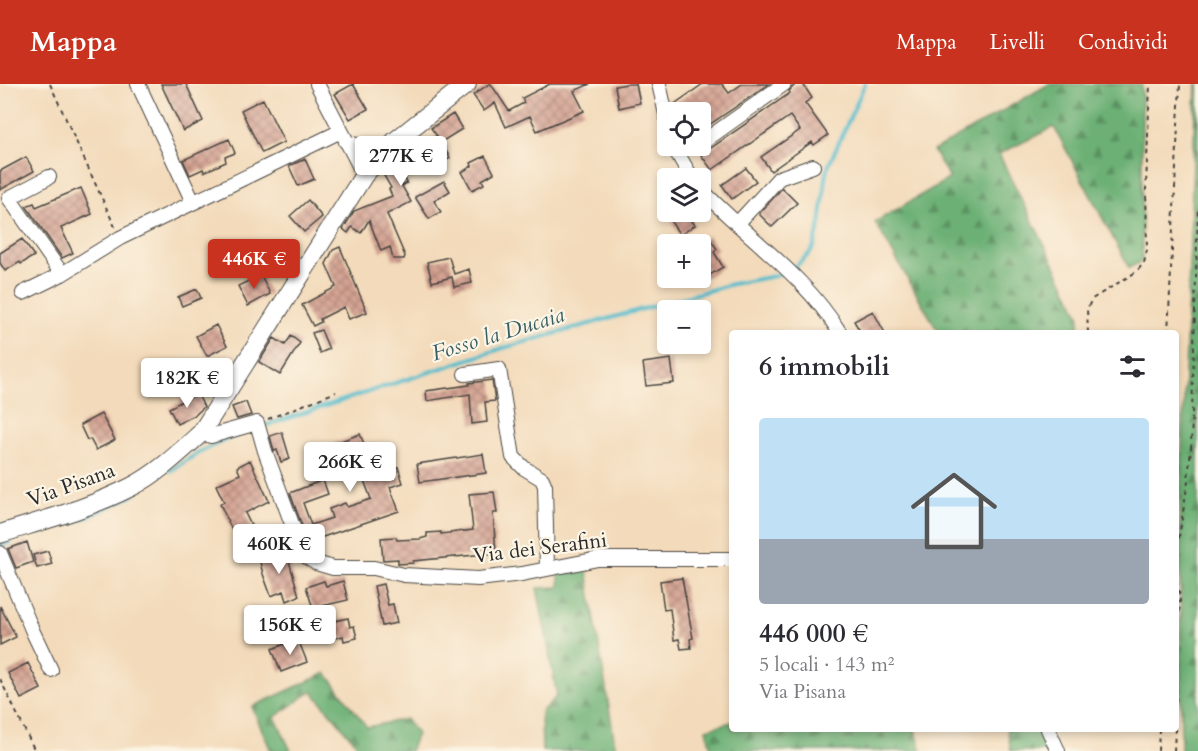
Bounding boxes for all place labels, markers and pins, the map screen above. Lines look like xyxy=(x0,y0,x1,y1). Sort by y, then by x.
pin: 277K € xyxy=(352,136,450,187)
pin: 446K € xyxy=(205,239,303,290)
pin: 182K € xyxy=(138,358,236,409)
pin: 266K € xyxy=(301,442,399,493)
pin: 460K € xyxy=(230,524,328,575)
pin: 156K € xyxy=(241,605,339,656)

